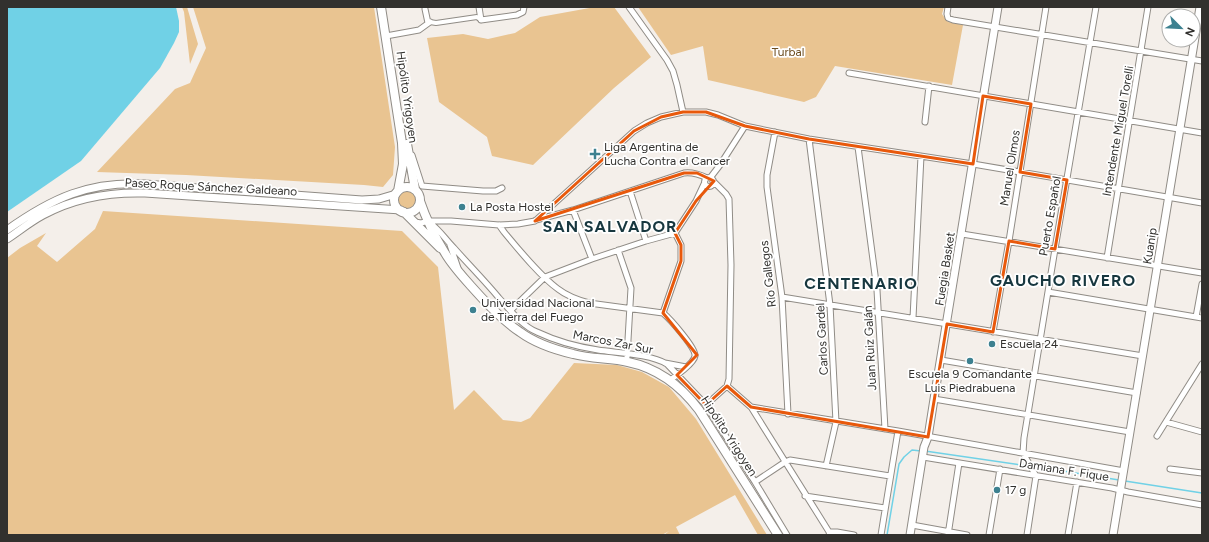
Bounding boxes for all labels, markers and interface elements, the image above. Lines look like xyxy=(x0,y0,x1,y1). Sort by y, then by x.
north arrow xyxy=(1161,8,1201,48)
text: N xyxy=(1182,25,1197,38)
park label: Turbal xyxy=(772,45,804,59)
street label: Hipólito Yrigoyen xyxy=(394,50,420,144)
street label: Intendente Miguel Torelli xyxy=(1100,65,1136,197)
street label: Manuel Olmos xyxy=(997,129,1023,207)
place label: Liga Argentina de Lucha Contra el Cancer xyxy=(604,140,730,168)
marker: Liga Argentina de Lucha Contra el Cancer xyxy=(589,148,601,160)
street label: Paseo Roque Sánchez Galdeano xyxy=(124,175,298,199)
street label: Puerto Español xyxy=(1036,175,1064,257)
place label: La Posta Hostel xyxy=(470,200,554,214)
marker: La Posta Hostel xyxy=(457,202,467,212)
district label: SAN SALVADOR xyxy=(543,217,677,236)
street label: Kuanip xyxy=(1140,227,1160,265)
street label: Fuegia Basket xyxy=(932,231,958,307)
street label: Río Gallegos xyxy=(757,240,779,308)
district label: GAUCHO RIVERO xyxy=(990,271,1136,290)
district label: CENTENARIO xyxy=(804,274,918,293)
place label: Universidad Nacional de Tierra del Fuego xyxy=(481,296,594,324)
street label: Carlos Gardel xyxy=(813,302,831,376)
marker: Universidad Nacional de Tierra del Fuego xyxy=(468,305,478,315)
street label: Juan Ruiz Galán xyxy=(861,305,879,391)
street label: Marcos Zar Sur xyxy=(572,327,654,357)
place label: Escuela 24 xyxy=(1000,337,1059,351)
marker: Escuela 24 xyxy=(987,339,997,349)
marker: Escuela 9 Comandante Luis Piedrabuena xyxy=(965,356,975,366)
place label: Escuela 9 Comandante Luis Piedrabuena xyxy=(908,367,1032,395)
street label: Hipólito Yrigoyen xyxy=(698,393,760,479)
street label: Damiana F. Fique xyxy=(1018,456,1110,484)
place label: 17 g xyxy=(1005,483,1026,497)
marker: 17 g xyxy=(992,485,1002,495)

